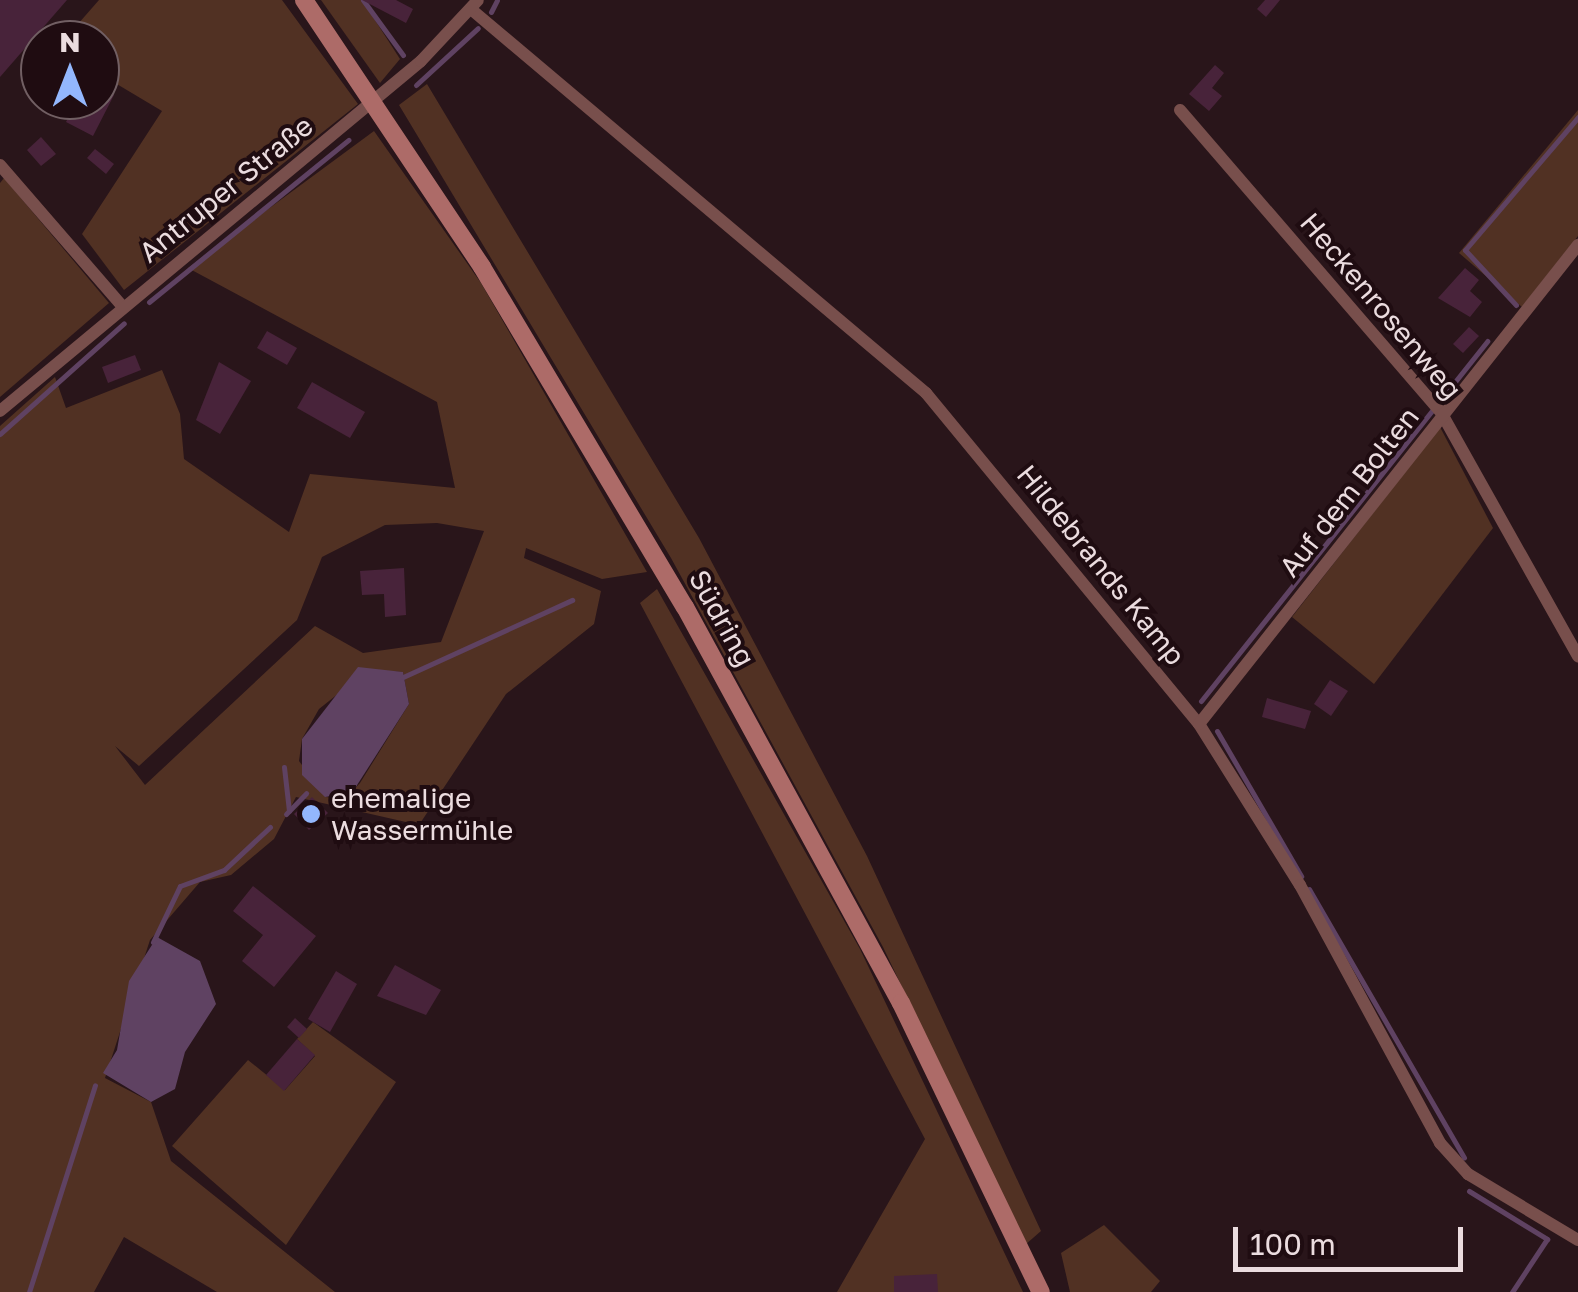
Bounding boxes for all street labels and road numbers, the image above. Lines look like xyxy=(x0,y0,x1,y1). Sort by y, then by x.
street label: Antruper Straße xyxy=(132,109,320,269)
street label: Heckenrosenweg xyxy=(1293,206,1469,406)
street label: Auf dem Bolten xyxy=(1272,400,1426,584)
street label: Hildebrands Kamp xyxy=(1010,458,1192,672)
street label: Südring xyxy=(682,564,762,672)

